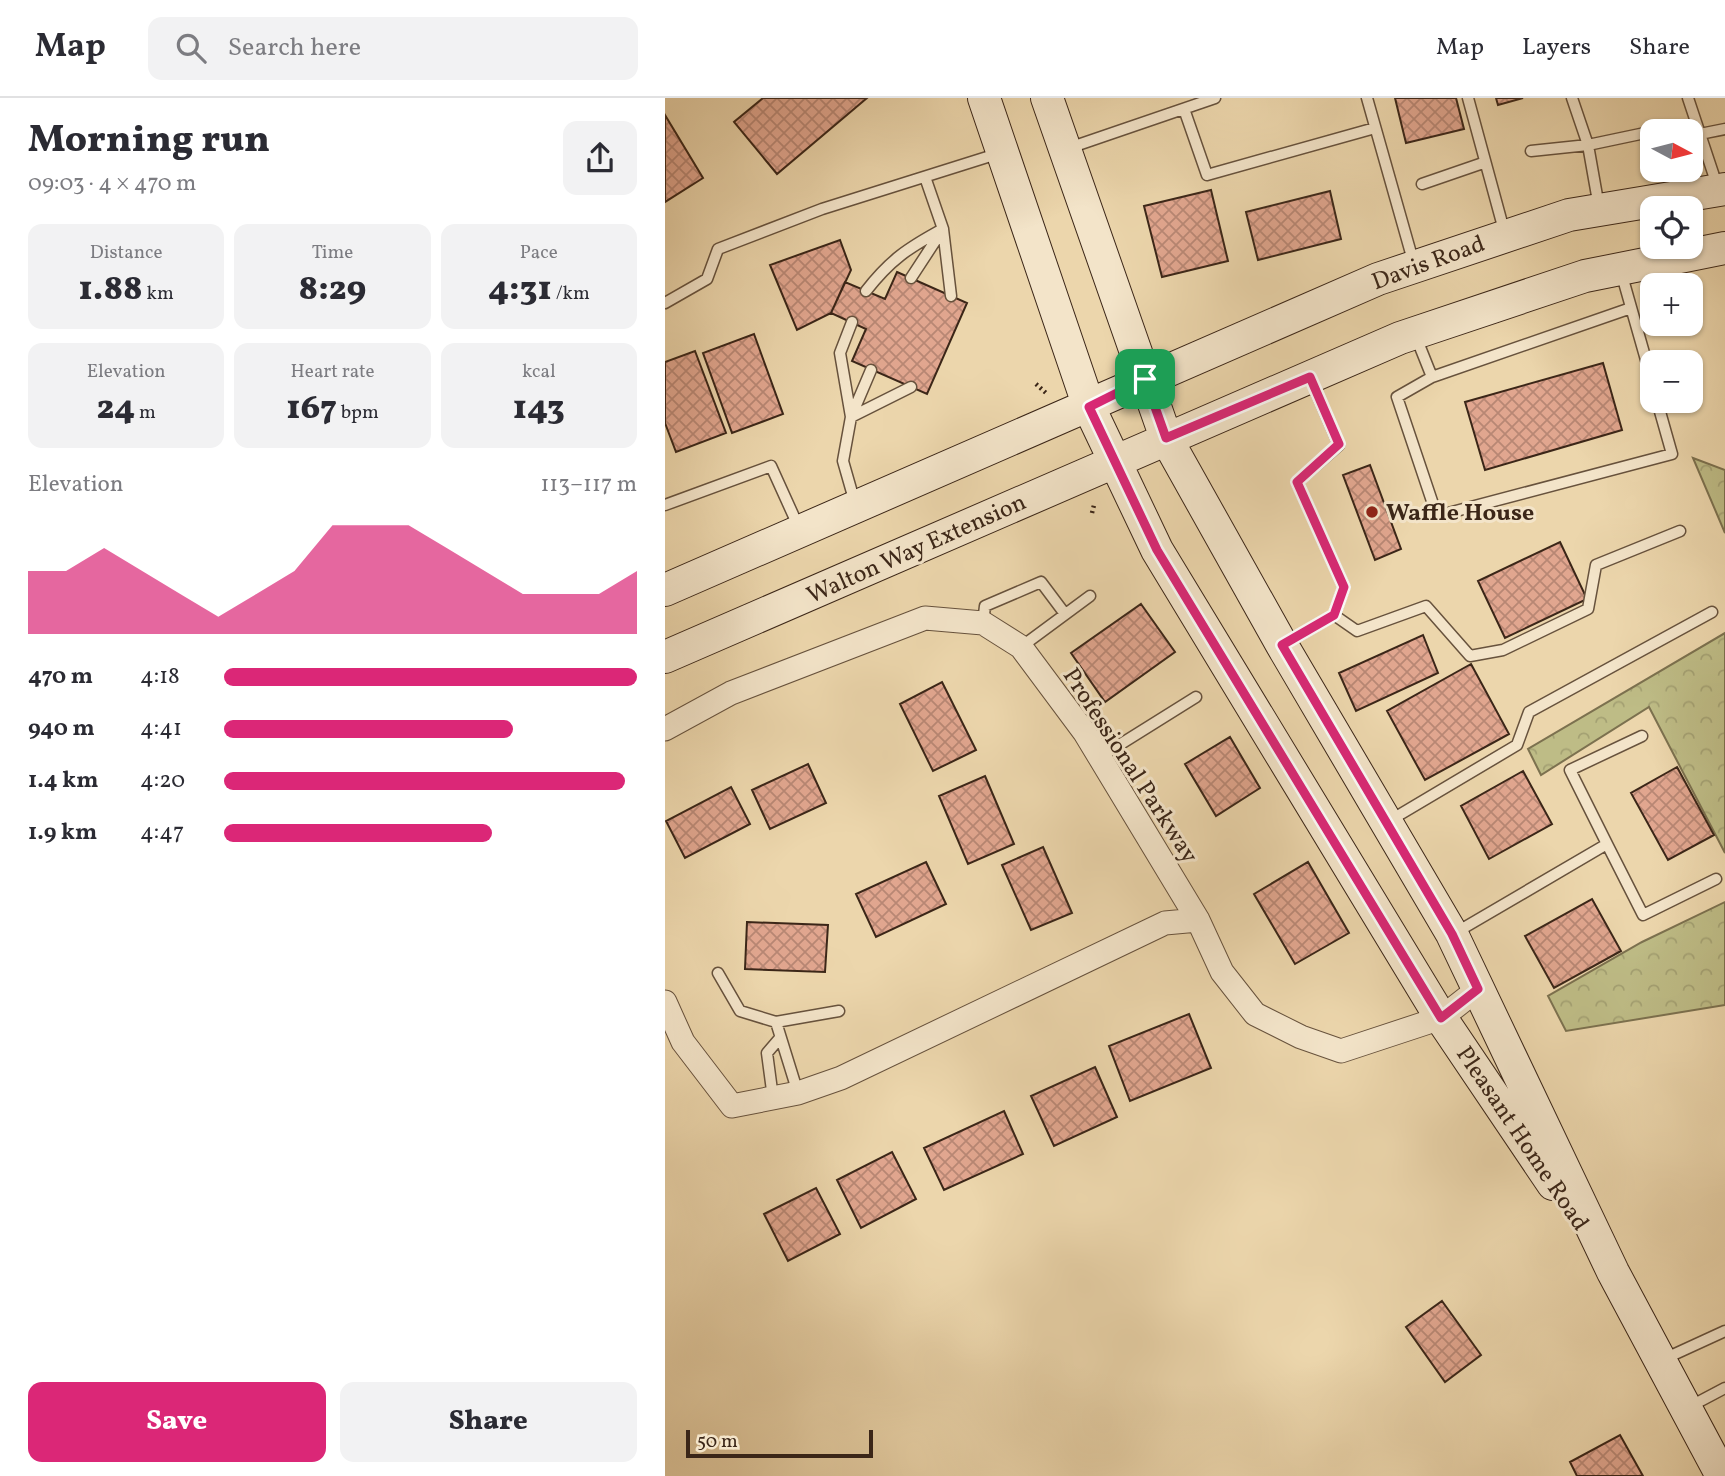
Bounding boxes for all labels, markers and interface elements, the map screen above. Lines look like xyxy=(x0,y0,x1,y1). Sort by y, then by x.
search box xyxy=(148,17,638,80)
text: Map xyxy=(35,25,106,71)
icon: search xyxy=(172,29,210,67)
text: Search here xyxy=(228,30,361,66)
text: Map xyxy=(1436,31,1484,65)
text: Layers xyxy=(1522,31,1591,65)
text: Share xyxy=(1629,31,1690,65)
text: Morning run xyxy=(28,115,270,168)
north arrow xyxy=(1640,119,1703,182)
map controls xyxy=(1640,119,1703,413)
button: share xyxy=(563,121,637,195)
text: 09:03 · 4 × 470 m xyxy=(28,168,196,200)
button: locate xyxy=(1640,196,1703,259)
street label: Davis Road xyxy=(1367,228,1490,300)
text: Distance xyxy=(90,240,163,266)
text: Time xyxy=(312,240,353,266)
text: Pace xyxy=(520,240,558,266)
text: 1.88 xyxy=(79,266,143,314)
text: 8:29 xyxy=(299,266,366,314)
text: 4:31 xyxy=(488,266,552,314)
button: + xyxy=(1640,273,1703,336)
text: km xyxy=(143,281,174,307)
text: /km xyxy=(552,281,590,307)
pin xyxy=(1115,349,1175,409)
button: − xyxy=(1640,350,1703,413)
text: Elevation xyxy=(87,359,166,385)
text: Heart rate xyxy=(291,359,374,385)
text: kcal xyxy=(522,359,556,385)
icon: arrive xyxy=(1126,360,1164,398)
text: 24 xyxy=(96,385,135,433)
text: 167 xyxy=(286,385,337,433)
text: 143 xyxy=(513,385,565,433)
text: m xyxy=(135,400,156,426)
text: bpm xyxy=(337,400,379,426)
text: Elevation xyxy=(28,469,124,501)
text: 113–117 m xyxy=(540,469,637,501)
street label: Walton Way Extension xyxy=(802,486,1032,614)
place label: Waffle House xyxy=(1386,497,1534,531)
marker: Waffle House xyxy=(1364,504,1380,520)
text: 470 m xyxy=(28,661,93,693)
text: 4:18 xyxy=(140,661,180,693)
street label: Professional Parkway xyxy=(1053,662,1205,871)
text: 940 m xyxy=(28,713,95,745)
text: 4:41 xyxy=(140,713,182,745)
text: 1.4 km xyxy=(28,765,99,797)
text: 4:20 xyxy=(140,765,185,797)
text: 1.9 km xyxy=(28,817,97,849)
text: 4:47 xyxy=(140,817,184,849)
street label: Pleasant Home Road xyxy=(1447,1040,1596,1238)
button: Save xyxy=(28,1382,326,1462)
button: Share xyxy=(340,1382,637,1462)
scale bar xyxy=(686,1427,873,1459)
text: 50 m xyxy=(697,1429,738,1455)

